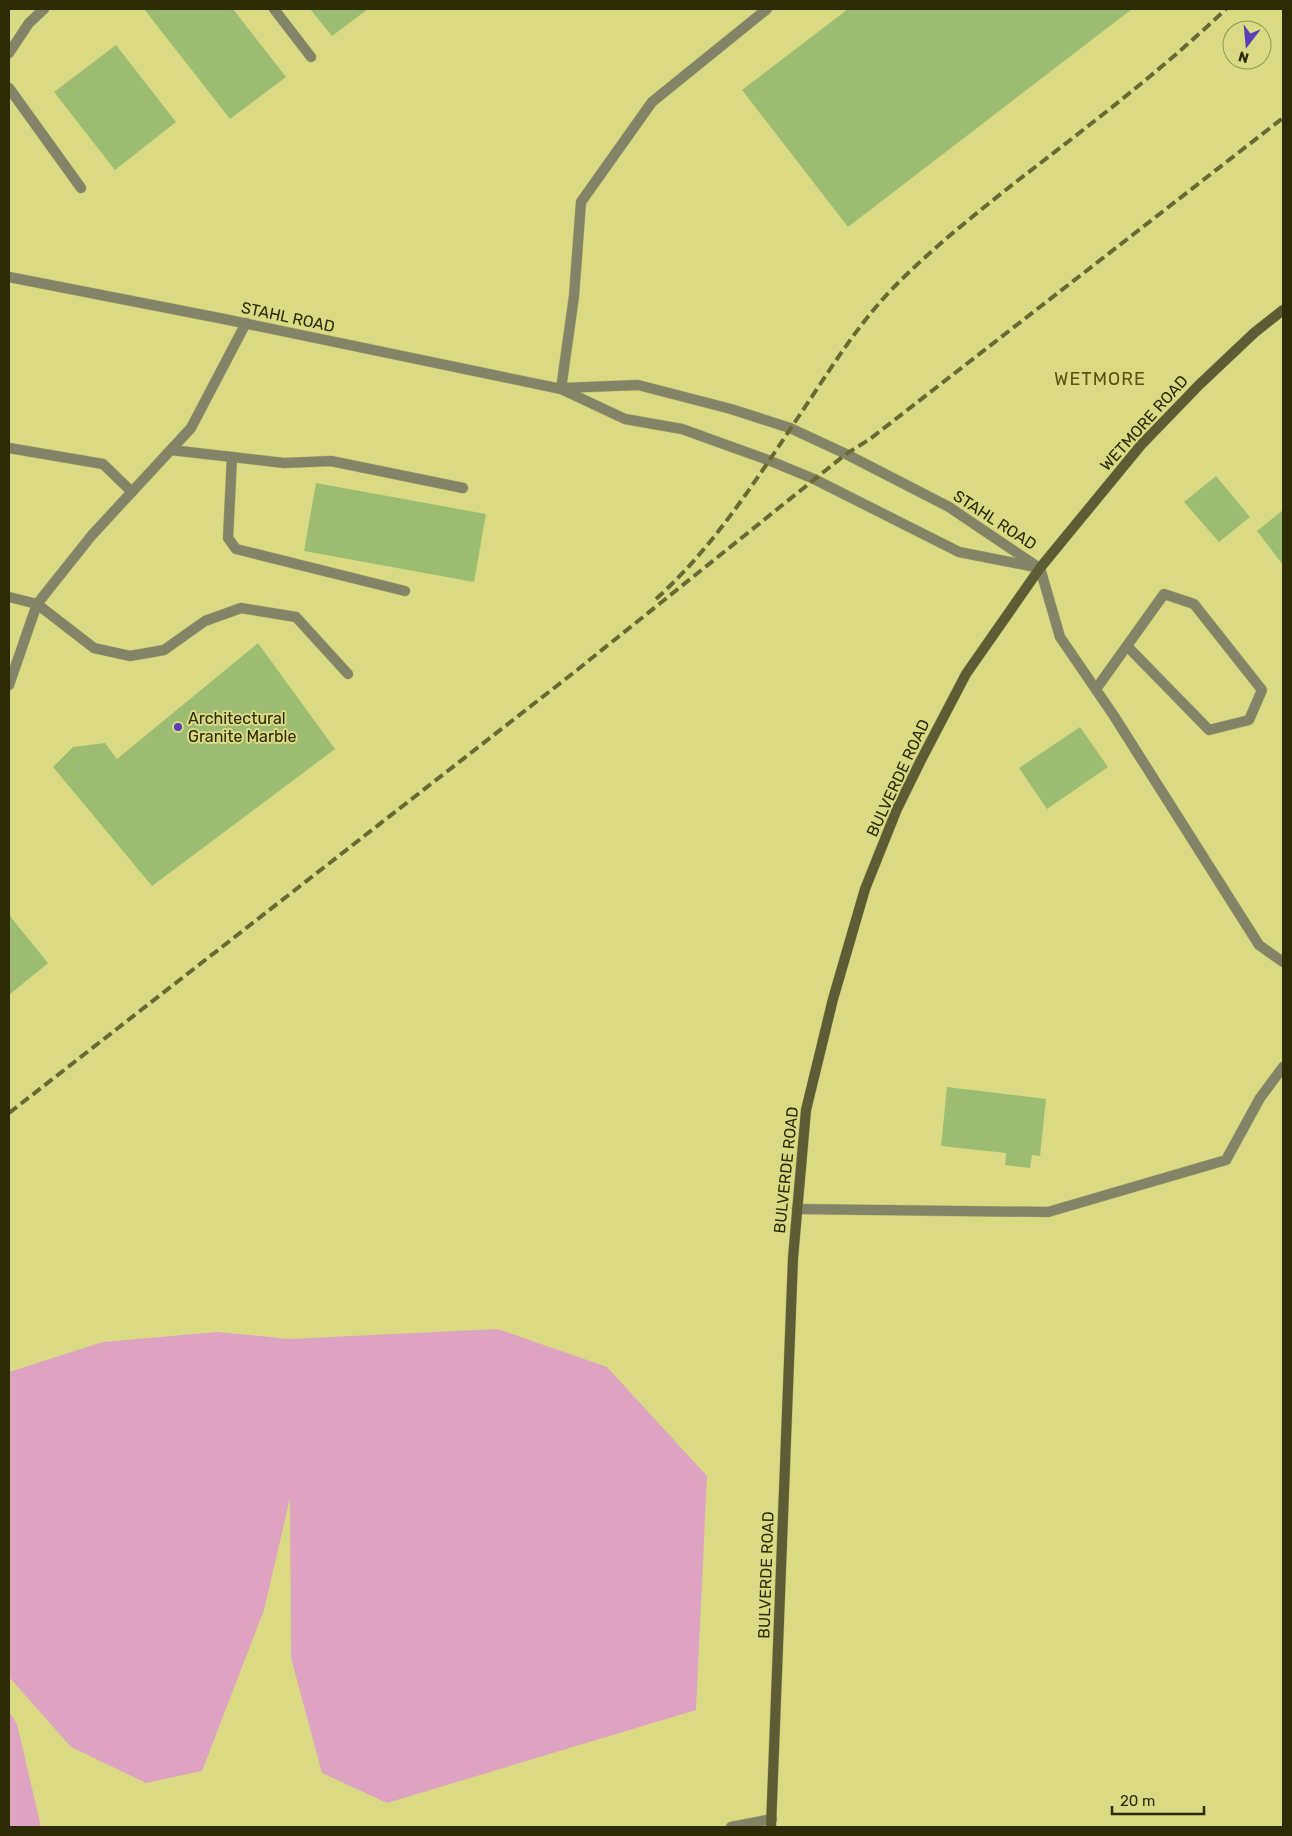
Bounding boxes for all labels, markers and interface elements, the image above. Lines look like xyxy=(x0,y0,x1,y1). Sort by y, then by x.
north arrow xyxy=(1222,20,1272,70)
text: N xyxy=(1236,47,1251,67)
street label: STAHL ROAD xyxy=(239,298,337,336)
district label: WETMORE xyxy=(1054,368,1146,390)
street label: WETMORE ROAD xyxy=(1096,371,1192,475)
street label: STAHL ROAD xyxy=(950,486,1040,554)
place label: Architectural Granite Marble xyxy=(188,709,296,746)
street label: BULVERDE ROAD xyxy=(862,716,934,840)
marker: Architectural Granite Marble xyxy=(172,721,184,733)
street label: BULVERDE ROAD xyxy=(770,1106,802,1234)
street label: BULVERDE ROAD xyxy=(754,1511,778,1639)
scale bar xyxy=(1112,1784,1204,1816)
text: 20 m xyxy=(1120,1792,1155,1810)

